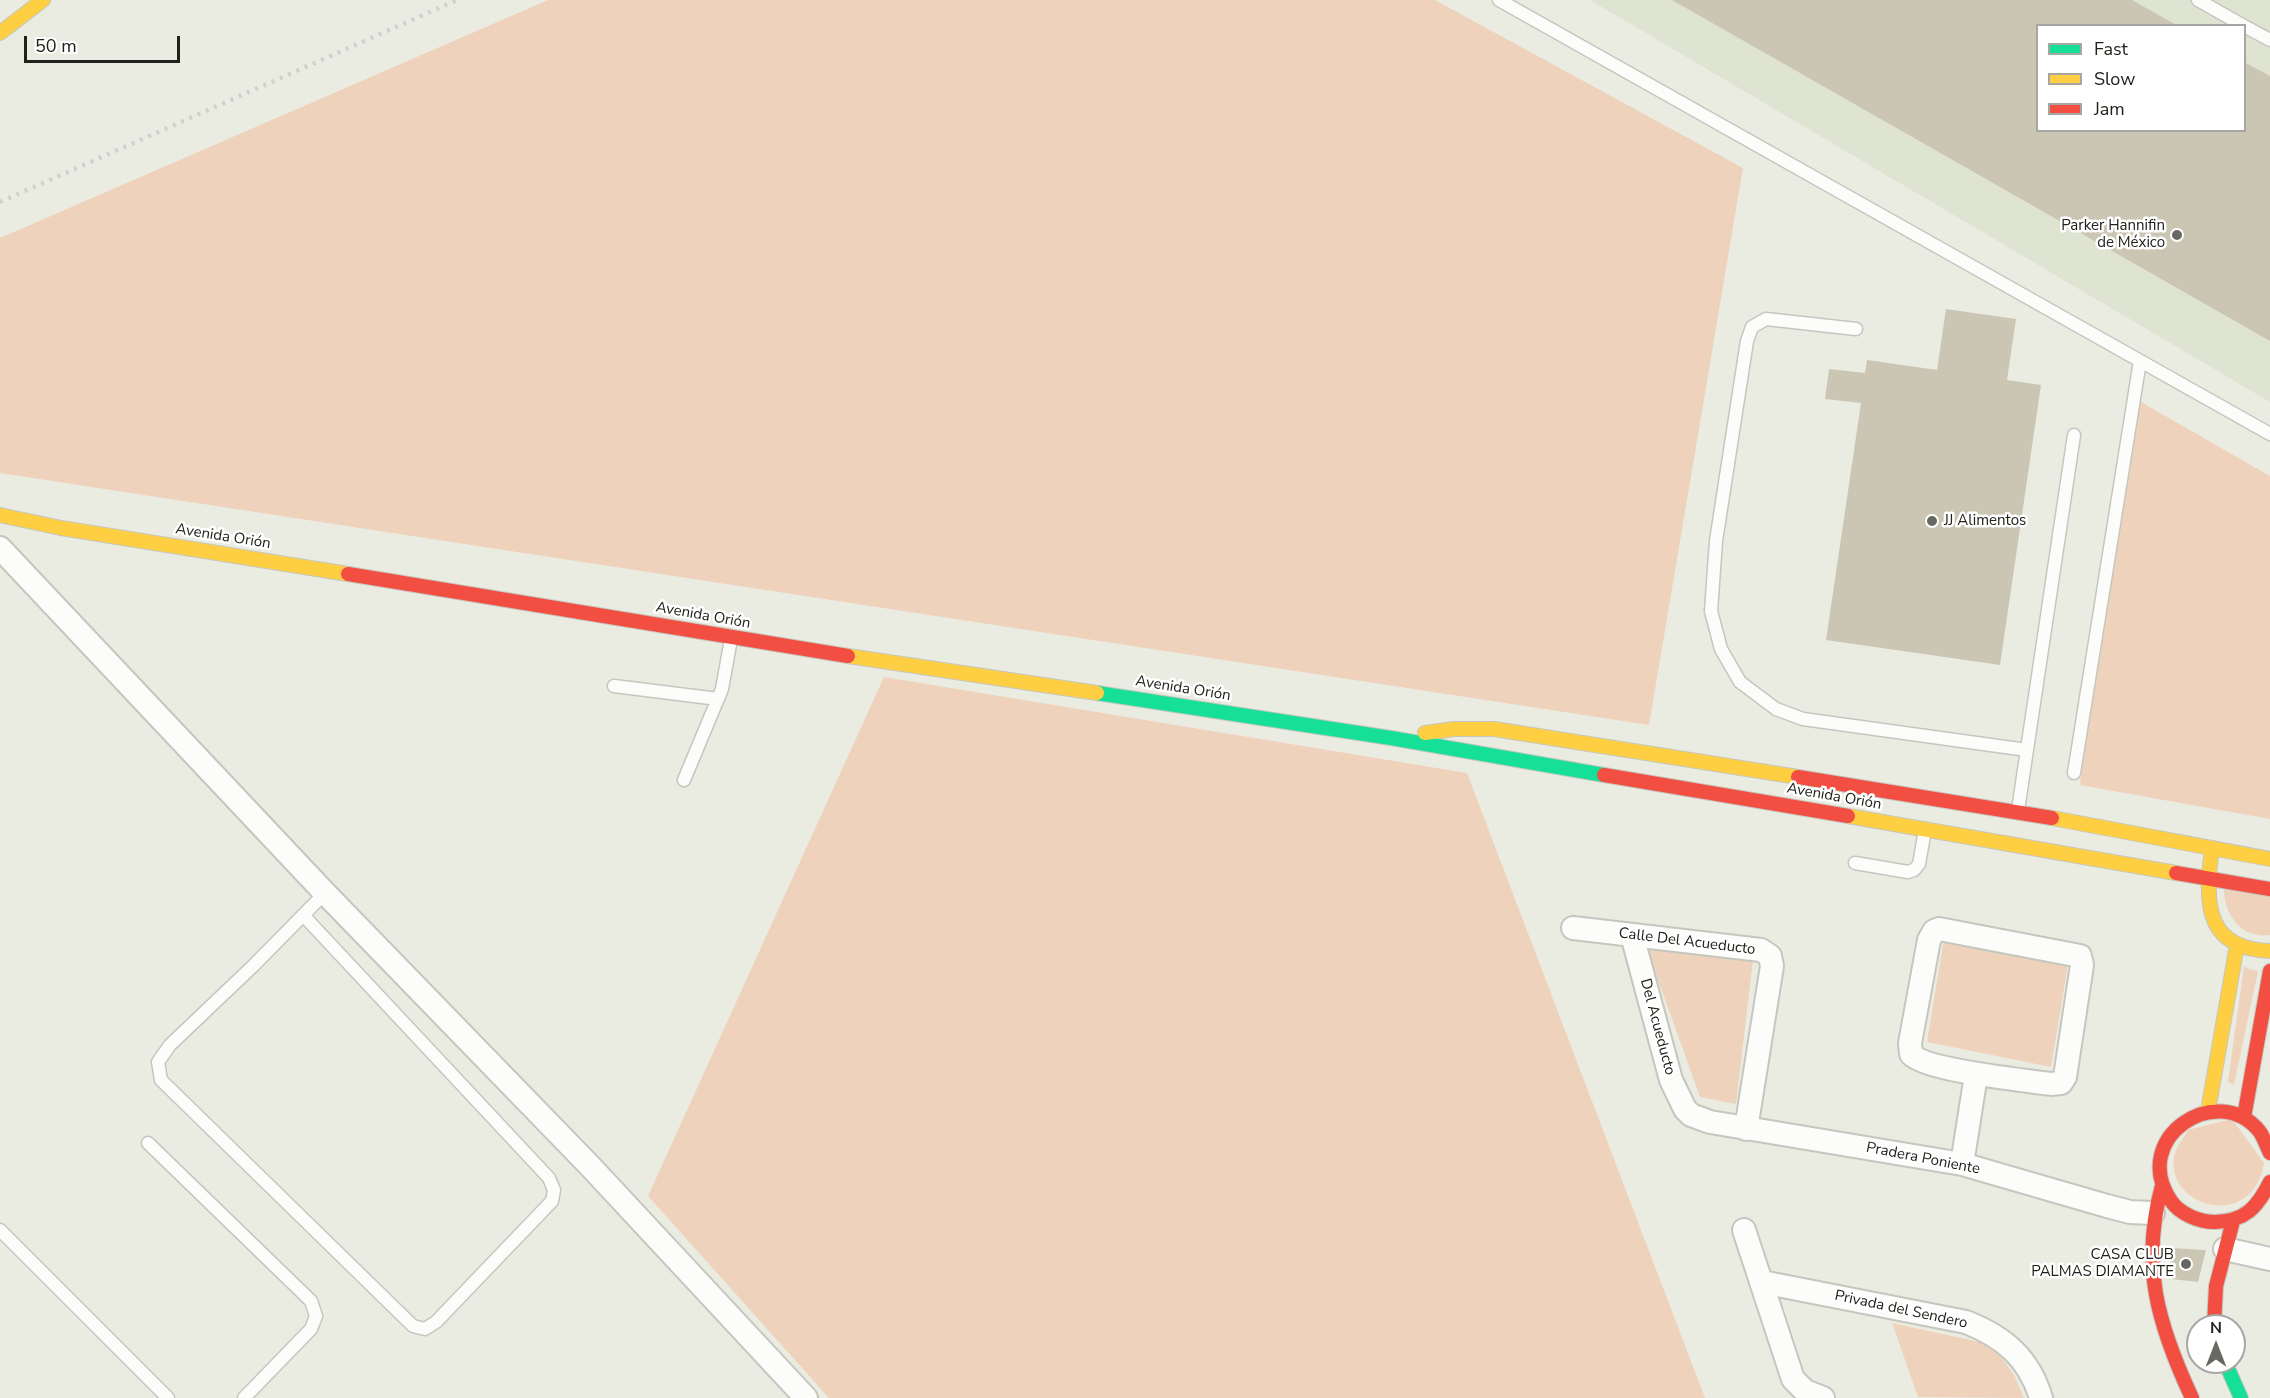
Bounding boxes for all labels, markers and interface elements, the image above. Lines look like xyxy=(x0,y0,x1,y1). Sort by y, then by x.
scale bar xyxy=(27,24,183,62)
legend xyxy=(2036,24,2246,132)
text: 50 m xyxy=(35,34,77,58)
text: Fast xyxy=(2094,37,2128,61)
text: Slow xyxy=(2094,67,2135,91)
text: Jam xyxy=(2094,97,2125,121)
place label: Parker Hannifin de México xyxy=(2061,217,2165,252)
marker: Parker Hannifin de México xyxy=(2170,228,2184,242)
place label: JJ Alimentos xyxy=(1944,512,2026,530)
marker: JJ Alimentos xyxy=(1925,514,1939,528)
street label: Avenida Orión xyxy=(174,521,272,553)
street label: Avenida Orión xyxy=(654,599,752,633)
street label: Avenida Orión xyxy=(1134,673,1232,705)
street label: Avenida Orión xyxy=(1785,780,1883,814)
street label: Calle Del Acueducto xyxy=(1618,925,1756,959)
street label: Del Acueducto xyxy=(1635,977,1679,1077)
street label: Pradera Poniente xyxy=(1865,1139,1981,1179)
place label: CASA CLUB PALMAS DIAMANTE xyxy=(2031,1246,2174,1281)
marker: CASA CLUB PALMAS DIAMANTE xyxy=(2179,1257,2193,1271)
street label: Privada del Sendero xyxy=(1833,1287,1969,1333)
north arrow xyxy=(2186,1314,2246,1374)
text: N xyxy=(2210,1317,2222,1339)

